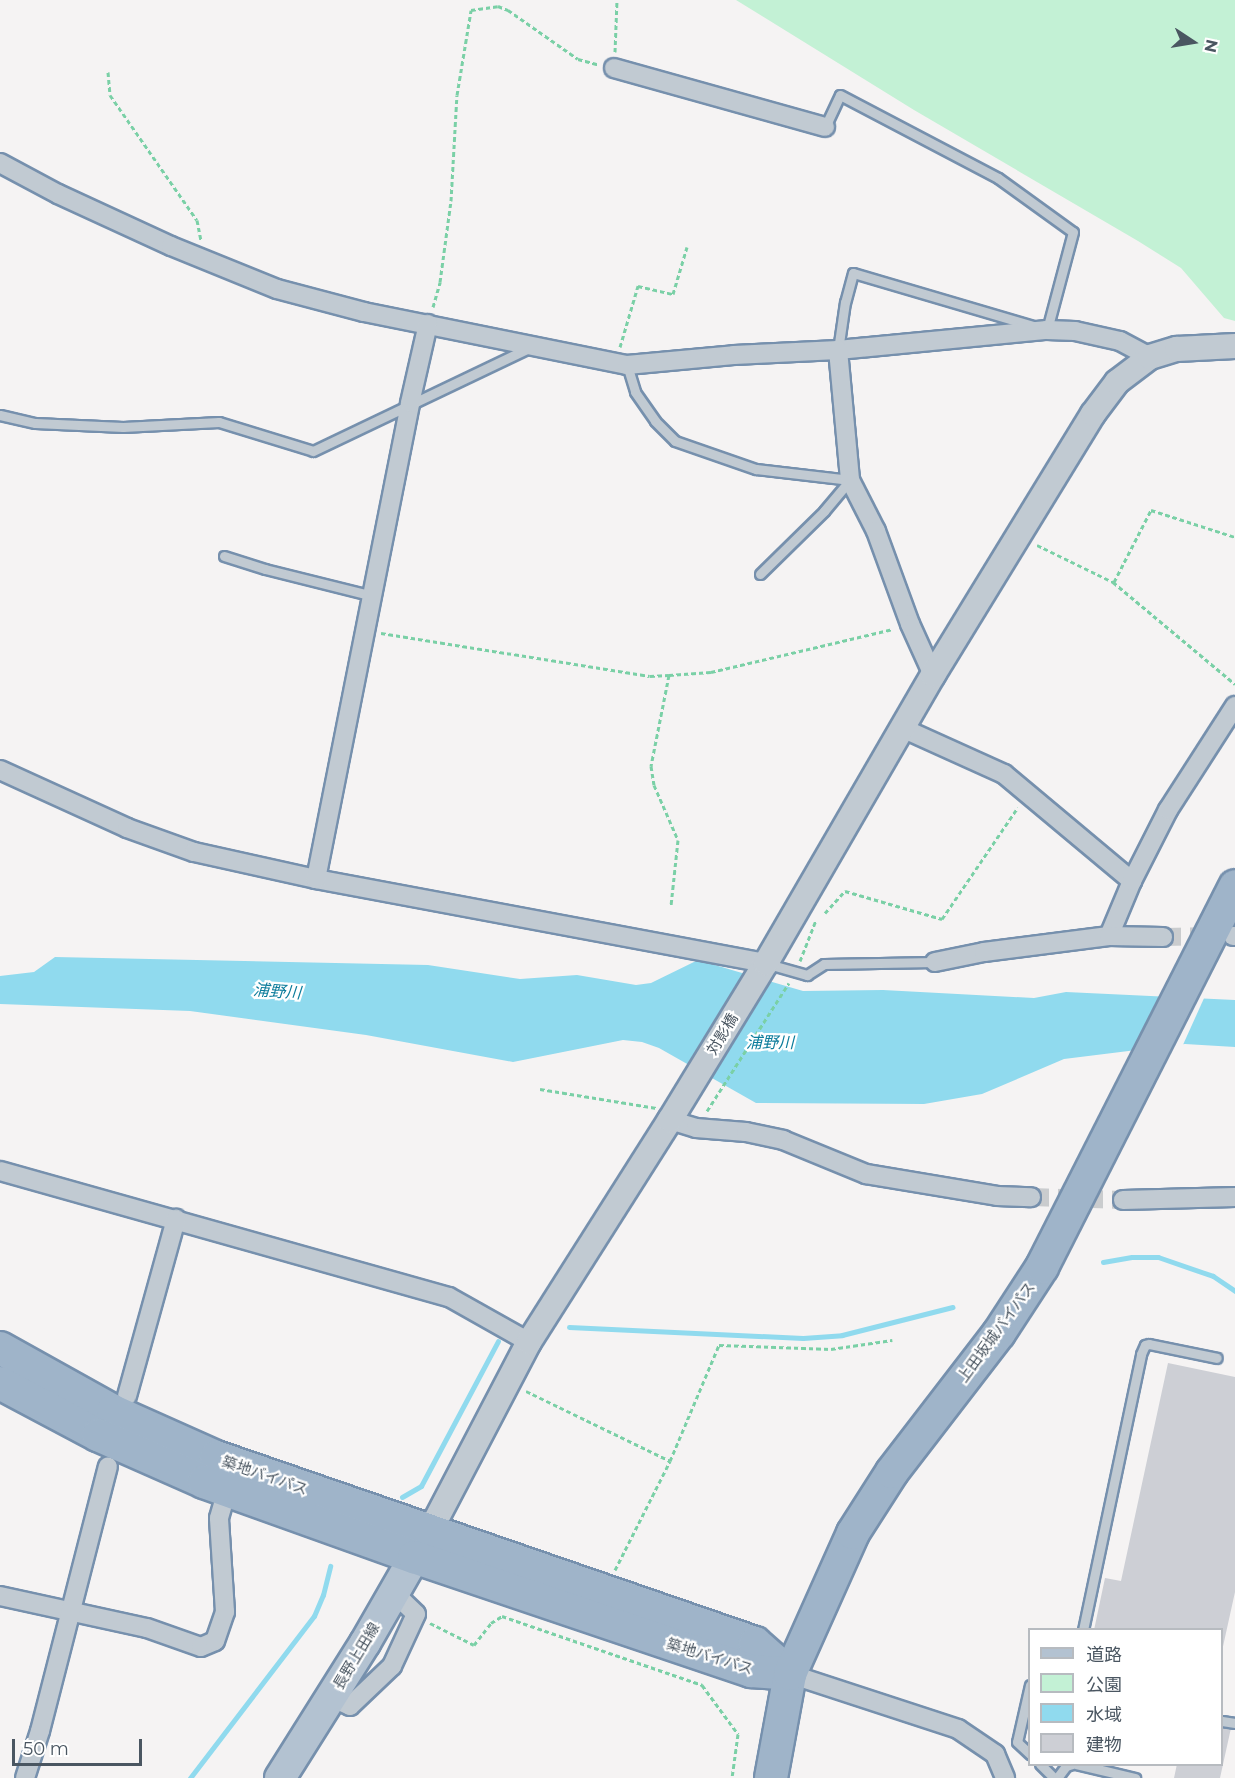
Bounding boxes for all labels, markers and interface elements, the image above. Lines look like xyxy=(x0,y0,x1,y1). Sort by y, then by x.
north arrow xyxy=(1163,12,1223,72)
text: N xyxy=(1200,38,1222,54)
water label: 浦野川 xyxy=(252,981,302,1003)
street label: 対影橋 xyxy=(703,1010,741,1058)
water label: 浦野川 xyxy=(746,1033,794,1053)
street label: 上田坂城バイパス xyxy=(953,1278,1039,1386)
street label: 築地バイパス xyxy=(220,1452,310,1498)
street label: 長野上田線 xyxy=(329,1619,383,1693)
legend xyxy=(1028,1628,1223,1766)
street label: 築地バイパス xyxy=(664,1634,756,1678)
text: 道路 xyxy=(1086,1644,1122,1666)
text: 公園 xyxy=(1086,1674,1122,1696)
text: 水域 xyxy=(1086,1704,1122,1726)
scale bar xyxy=(15,1727,146,1765)
text: 建物 xyxy=(1086,1734,1122,1756)
text: 50 m xyxy=(23,1738,69,1760)

